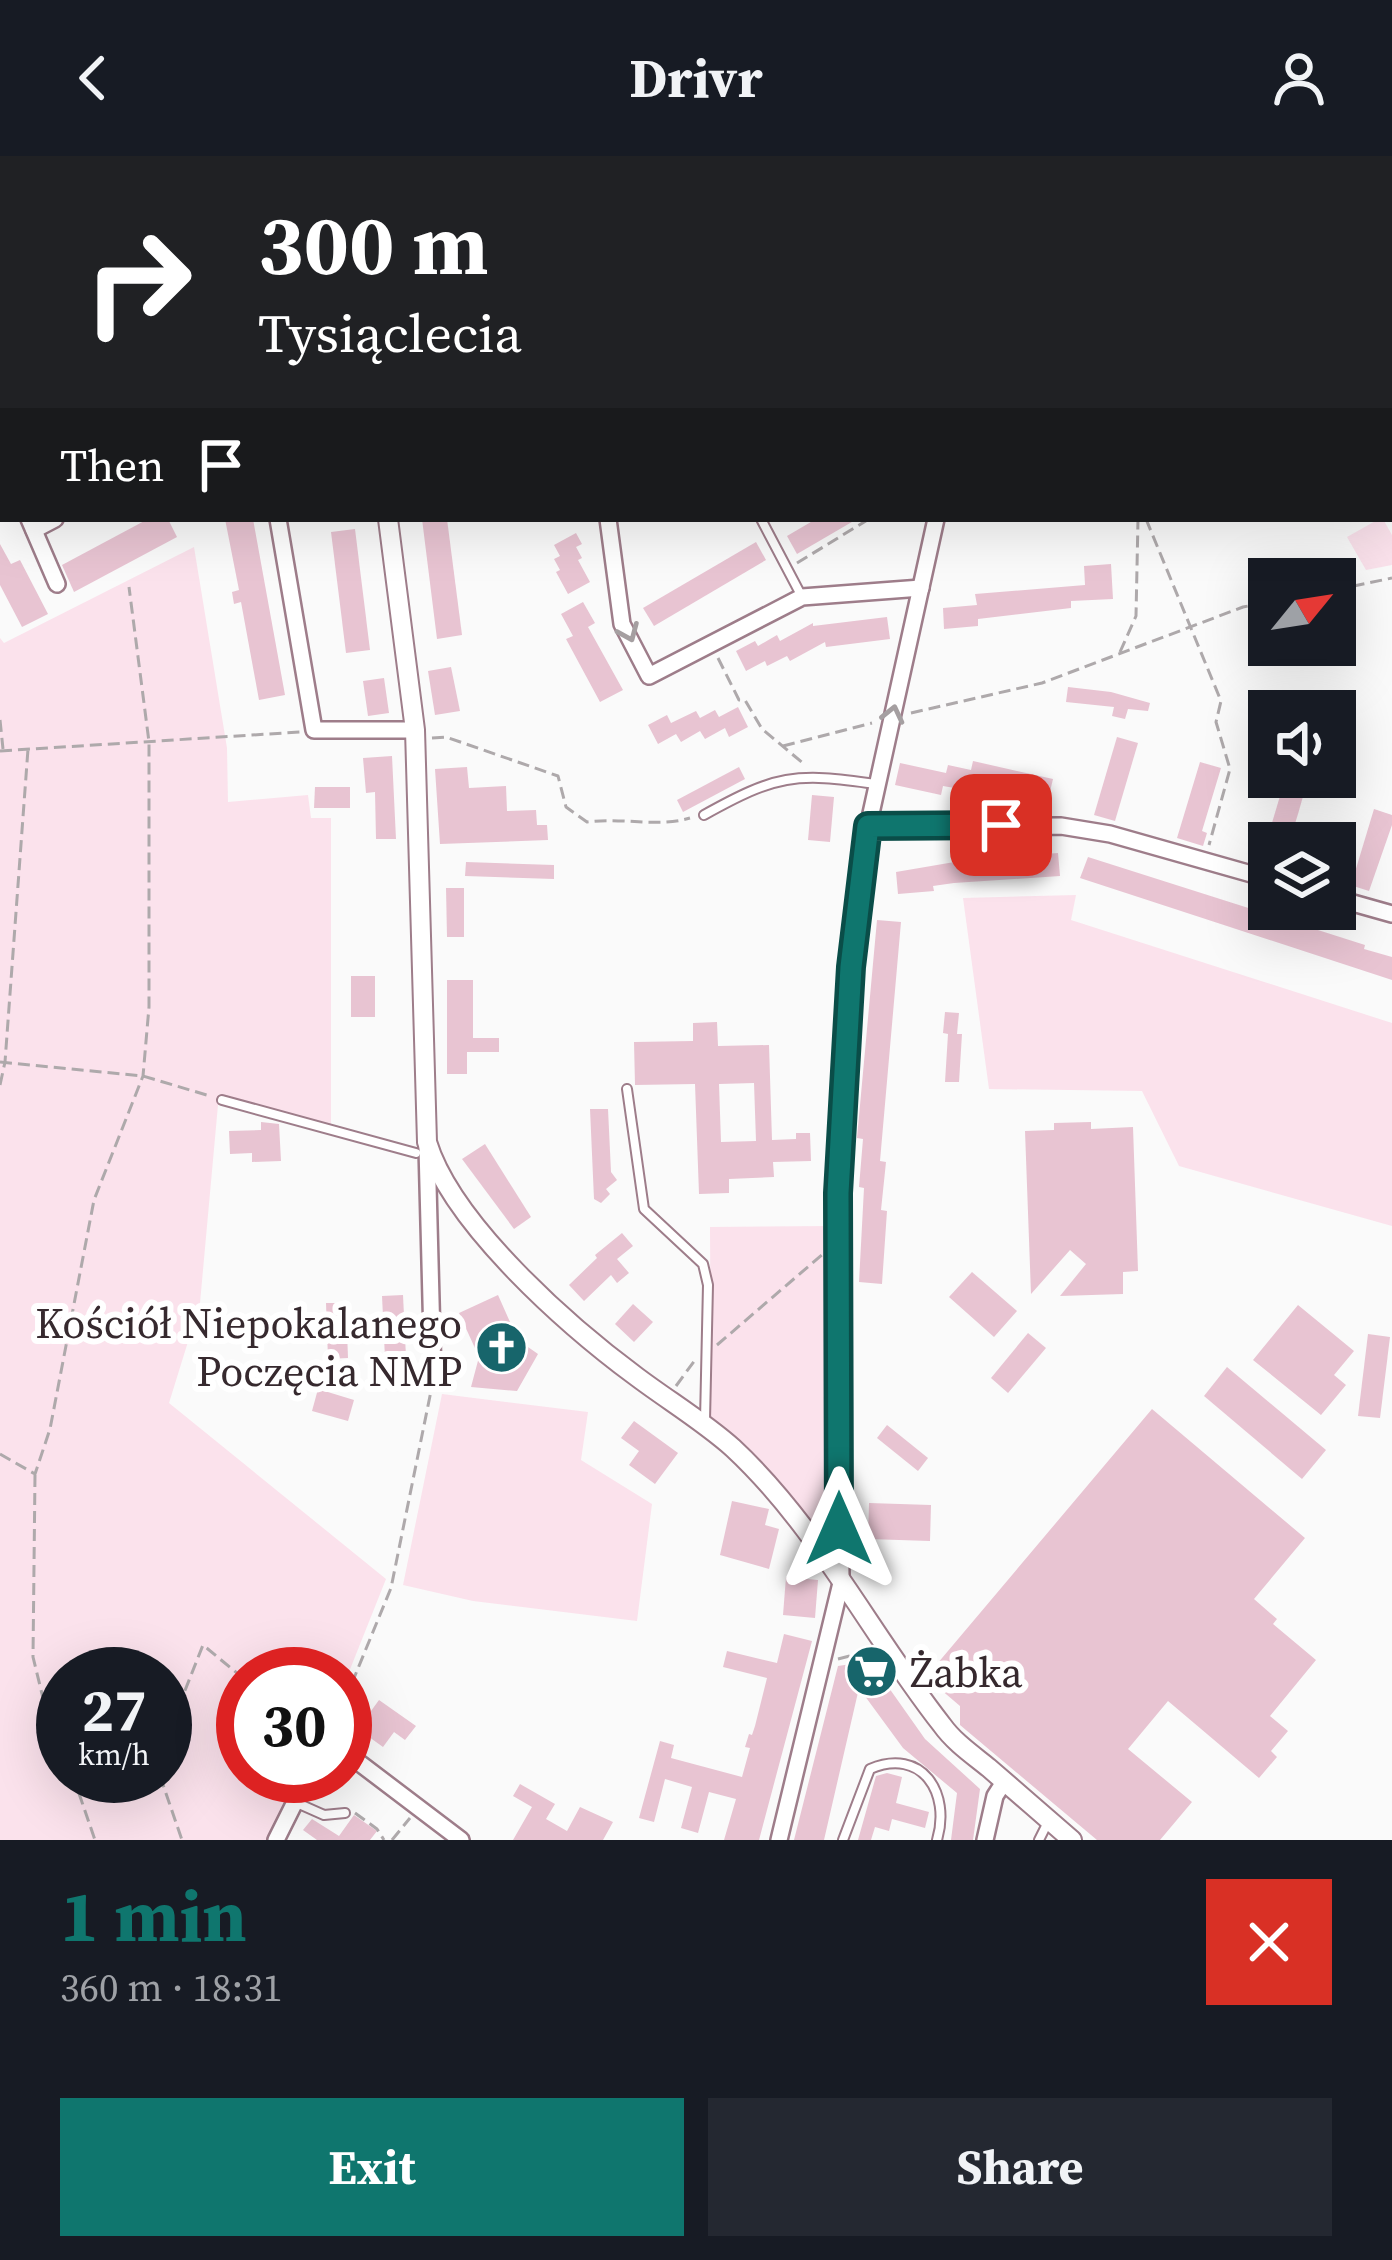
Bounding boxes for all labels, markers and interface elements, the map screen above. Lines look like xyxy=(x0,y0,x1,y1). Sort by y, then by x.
text: Drivr xyxy=(629,41,763,115)
icon: back xyxy=(60,45,126,111)
icon: person xyxy=(1266,45,1332,111)
text: 300 m xyxy=(258,187,489,302)
icon: right xyxy=(60,204,216,360)
text: Tysiąclecia xyxy=(258,296,522,370)
icon: arrive xyxy=(188,432,254,498)
text: Then xyxy=(60,434,164,496)
north arrow xyxy=(1248,558,1356,666)
map controls xyxy=(1248,558,1356,930)
one-way arrow xyxy=(614,621,638,642)
button: sound xyxy=(1248,690,1356,798)
one-way arrow xyxy=(879,705,904,725)
pin xyxy=(950,774,1052,876)
icon: arrive xyxy=(968,792,1034,858)
button: layers xyxy=(1248,822,1356,930)
place label: Kościół Niepokalanego Poczęcia NMP xyxy=(35,1294,462,1400)
church icon: Kościół Niepokalanego Poczęcia NMP xyxy=(473,1319,529,1375)
position arrow xyxy=(776,1466,902,1592)
place label: Żabka xyxy=(910,1643,1023,1701)
supermarket icon: Żabka xyxy=(843,1644,899,1700)
speed limit sign: 30 xyxy=(216,1647,372,1803)
text: 27 xyxy=(81,1669,147,1751)
text: km/h xyxy=(78,1734,150,1775)
text: 1 min xyxy=(60,1866,247,1965)
button: close xyxy=(1206,1879,1332,2005)
text: 360 m · 18:31 xyxy=(60,1961,282,2014)
button: Exit xyxy=(60,2098,684,2236)
button: Share xyxy=(708,2098,1332,2236)

